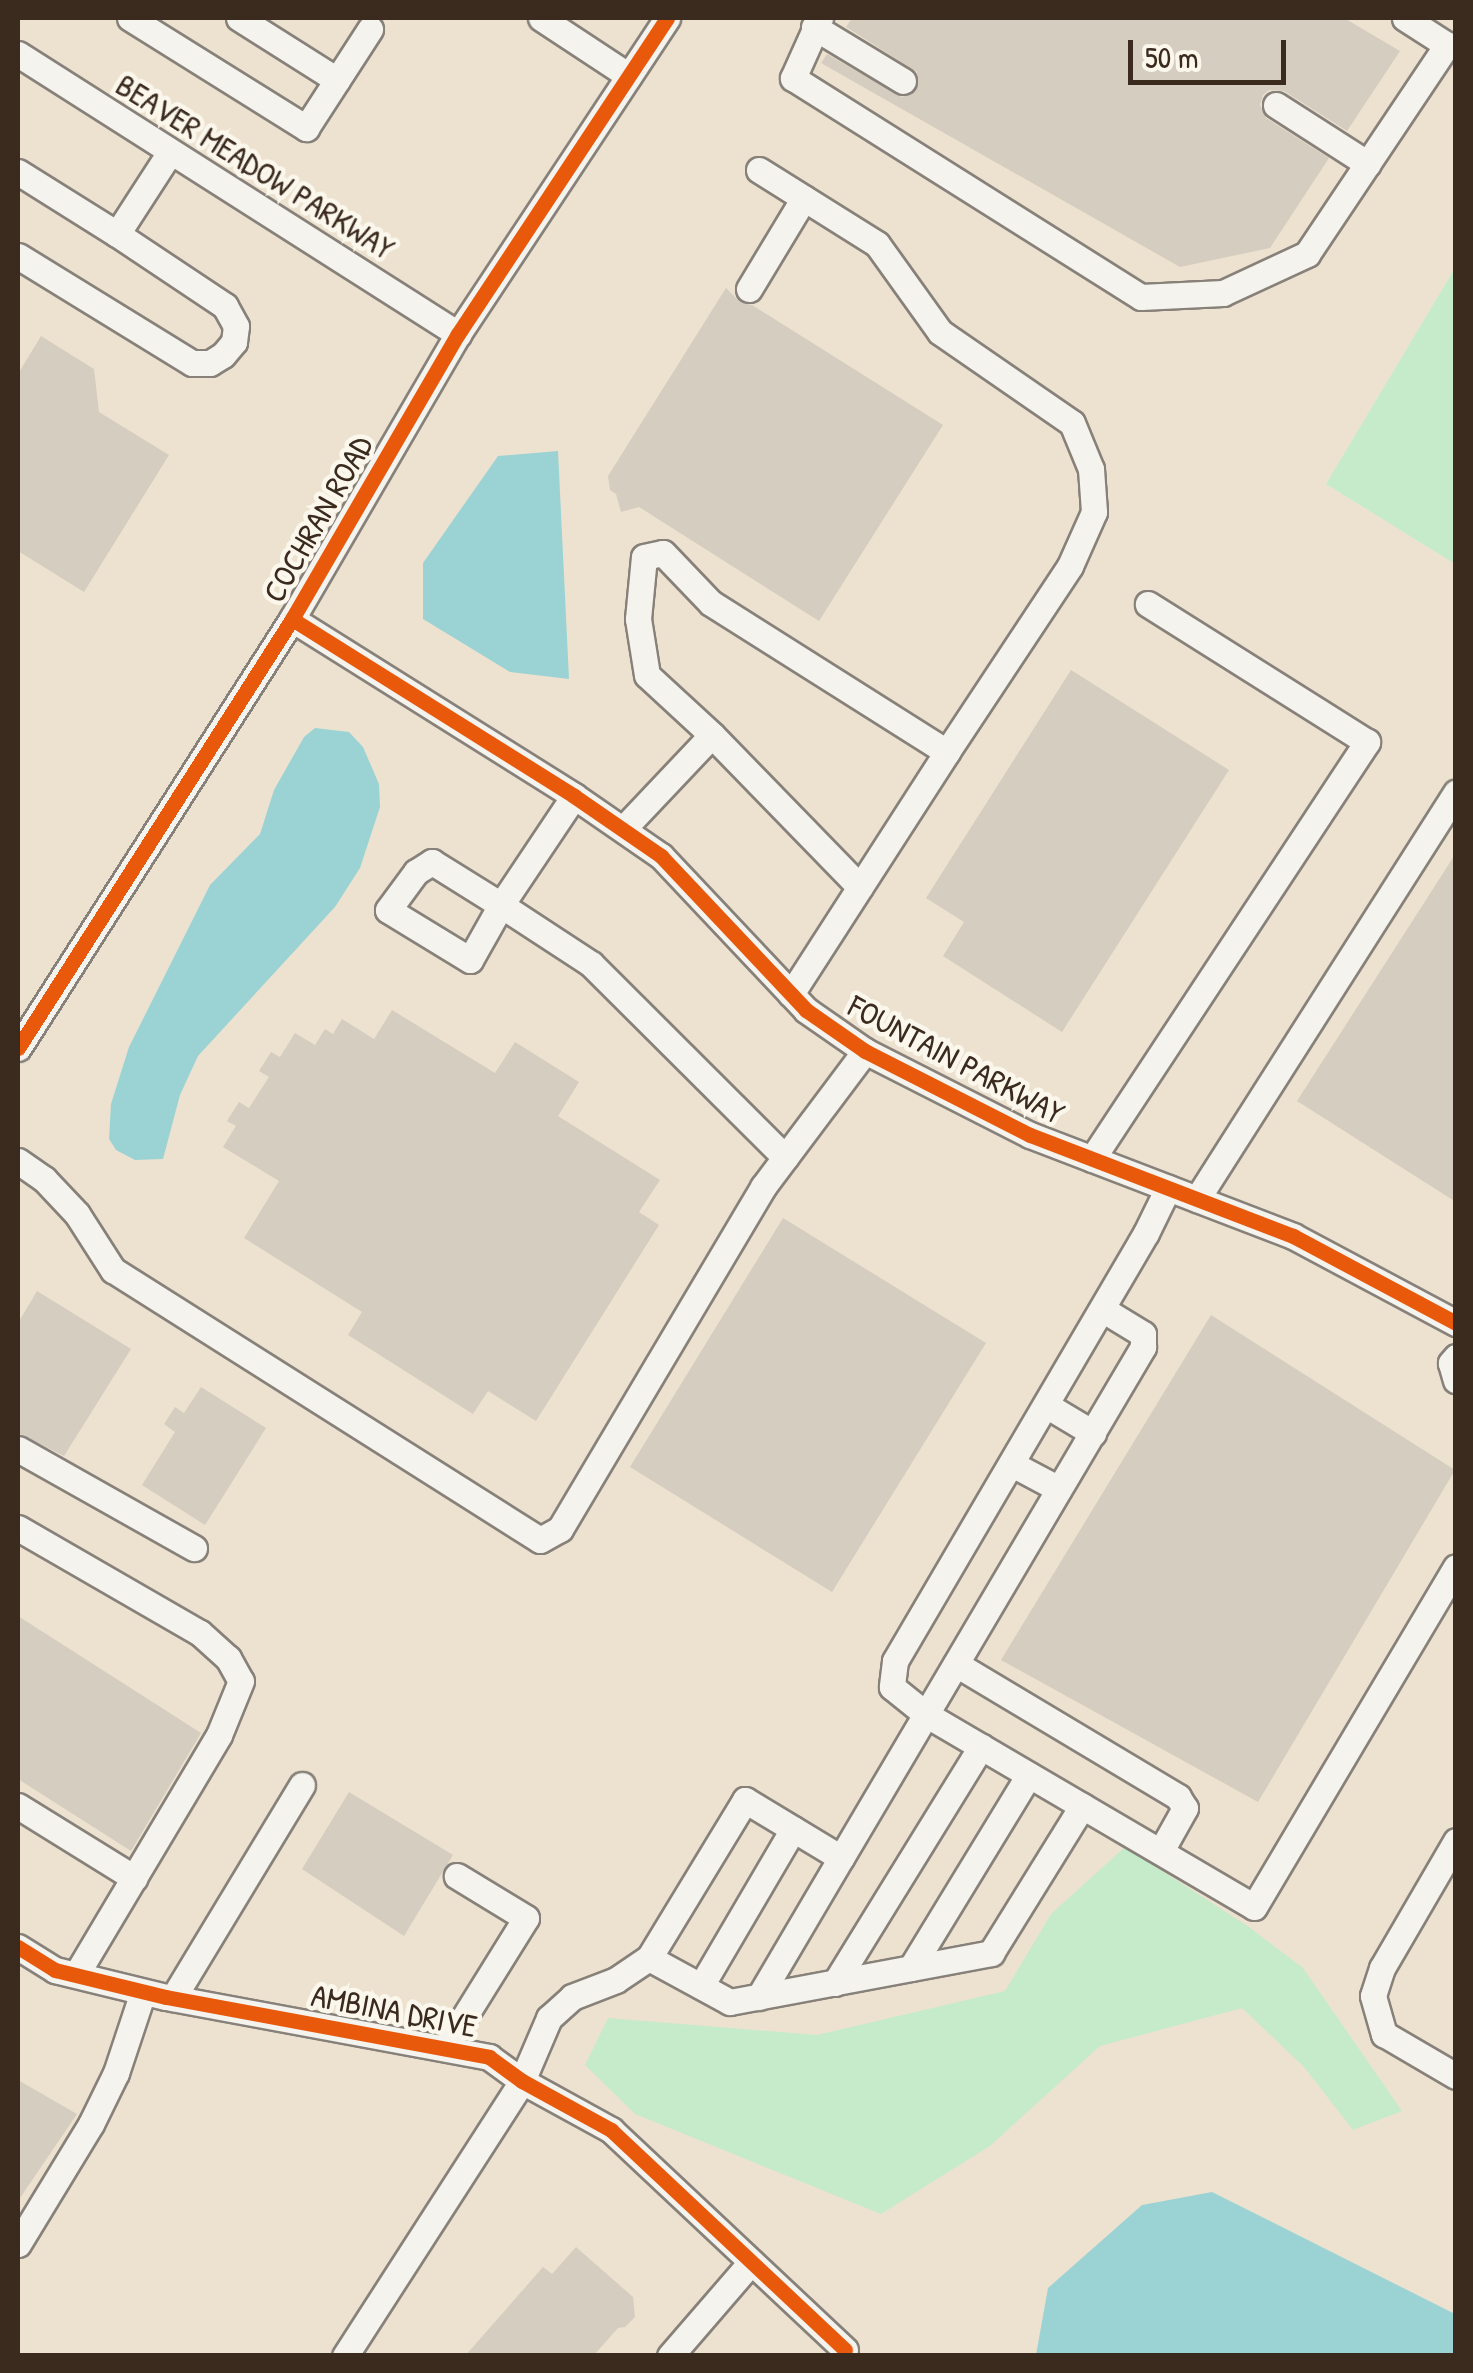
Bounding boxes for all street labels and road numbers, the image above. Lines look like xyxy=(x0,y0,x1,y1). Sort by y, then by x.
street label: BEAVER MEADOW PARKWAY xyxy=(109,66,401,268)
street label: COCHRAN ROAD xyxy=(255,429,381,609)
street label: FOUNTAIN PARKWAY xyxy=(842,987,1070,1133)
street label: AMBINA DRIVE xyxy=(308,1976,480,2046)

